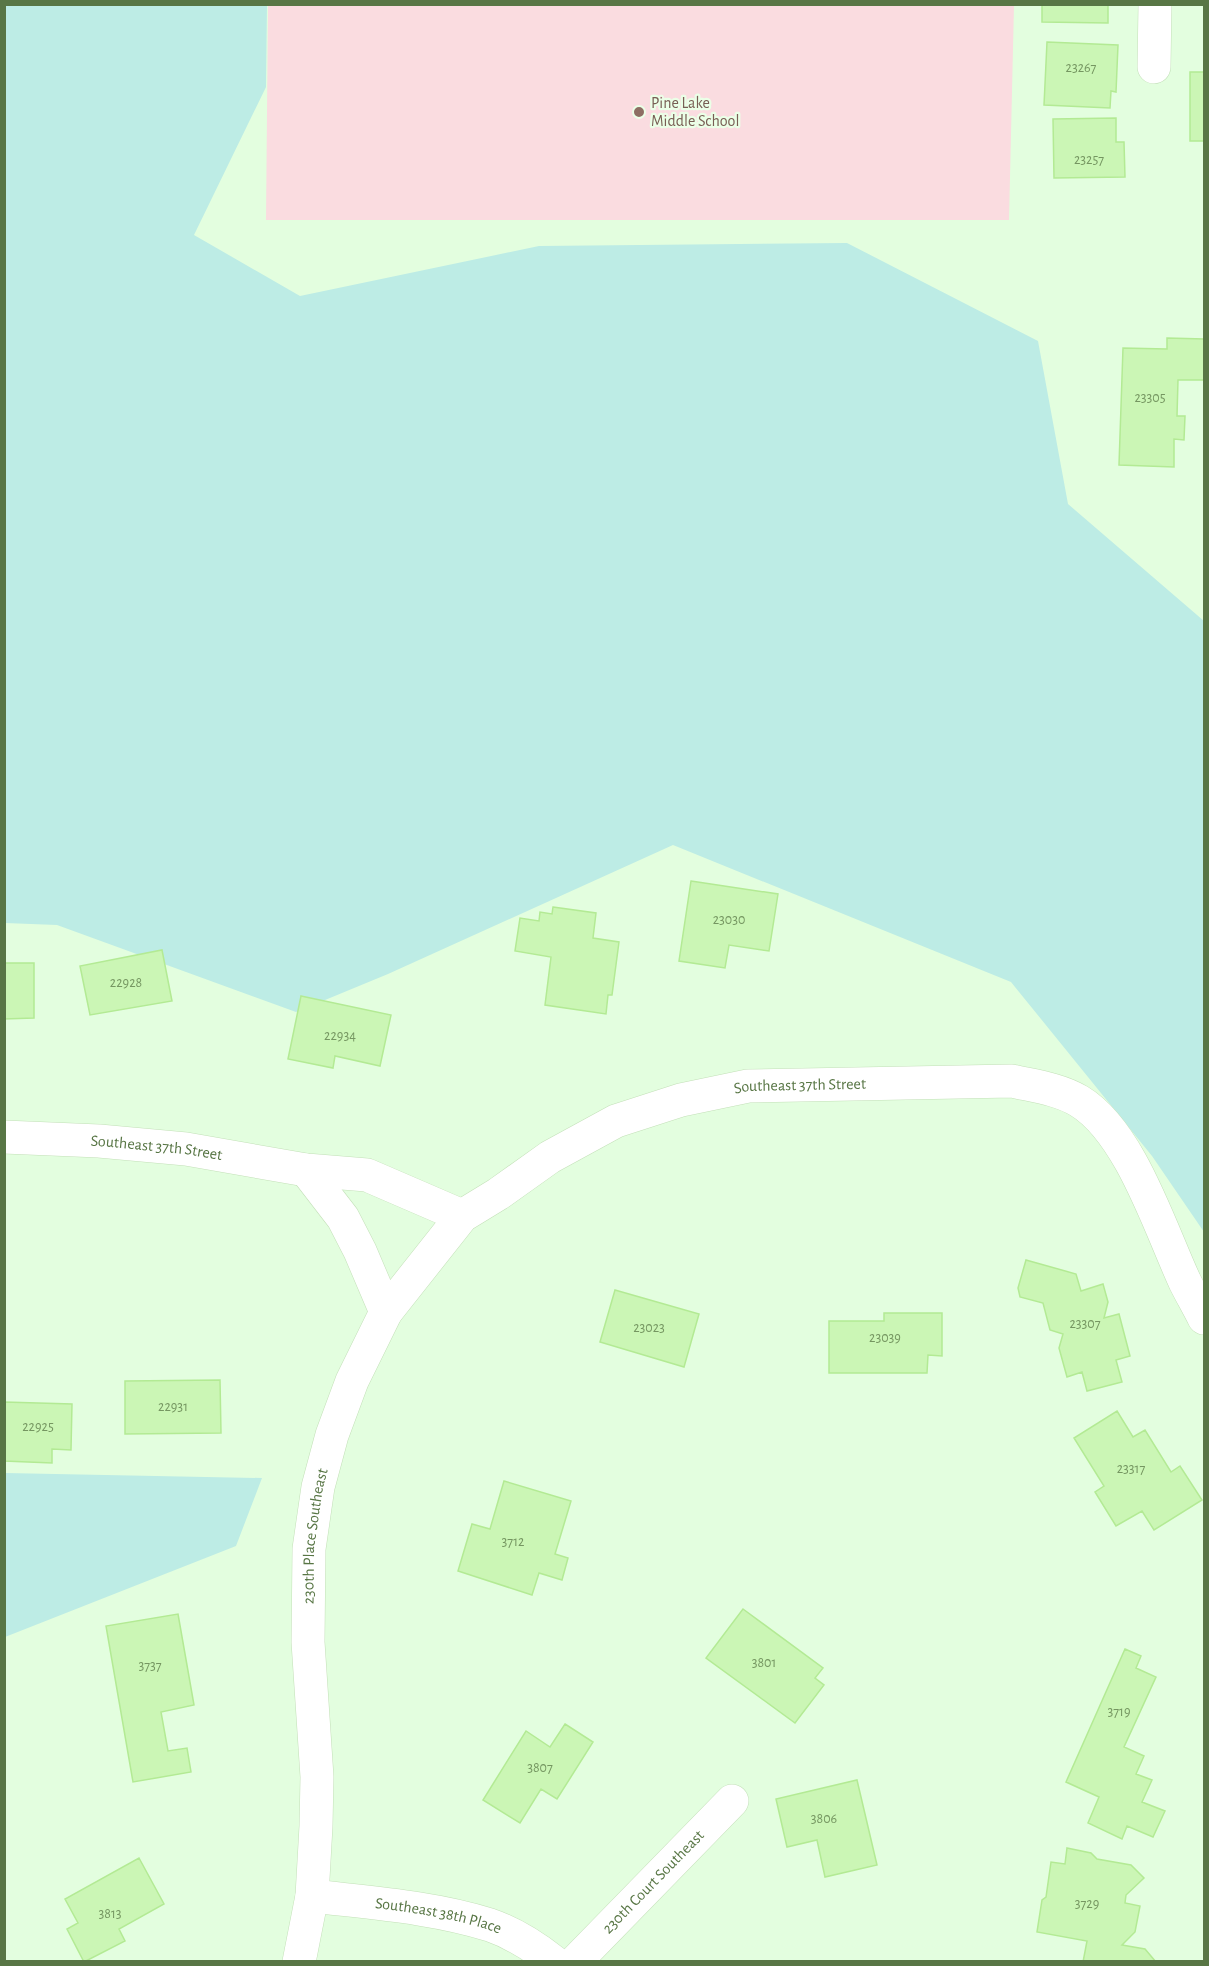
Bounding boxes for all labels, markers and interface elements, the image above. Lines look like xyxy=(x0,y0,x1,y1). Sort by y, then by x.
house number: 23267 xyxy=(1066,61,1097,75)
place label: Pine Lake Middle School xyxy=(651,95,739,129)
marker: Pine Lake Middle School xyxy=(632,105,646,119)
house number: 23257 xyxy=(1074,153,1104,167)
house number: 23305 xyxy=(1134,391,1166,405)
house number: 23030 xyxy=(713,913,745,927)
house number: 22928 xyxy=(110,976,142,990)
house number: 22934 xyxy=(324,1029,356,1043)
street label: Southeast 37th Street xyxy=(732,1076,866,1097)
street label: Southeast 37th Street xyxy=(90,1133,224,1163)
house number: 23307 xyxy=(1069,1317,1101,1331)
house number: 23023 xyxy=(633,1321,665,1335)
house number: 23039 xyxy=(869,1331,901,1345)
house number: 22931 xyxy=(158,1400,188,1414)
house number: 22925 xyxy=(22,1420,54,1434)
house number: 23317 xyxy=(1117,1462,1145,1476)
street label: 230th Place Southeast xyxy=(300,1467,331,1604)
house number: 3712 xyxy=(502,1535,524,1549)
house number: 3801 xyxy=(752,1656,776,1670)
house number: 3737 xyxy=(138,1659,162,1673)
house number: 3719 xyxy=(1107,1705,1131,1719)
house number: 3807 xyxy=(527,1761,553,1775)
house number: 3806 xyxy=(811,1812,837,1826)
street label: 230th Court Southeast xyxy=(599,1827,707,1937)
street label: Southeast 38th Place xyxy=(374,1895,504,1937)
house number: 3729 xyxy=(1075,1897,1099,1911)
house number: 3813 xyxy=(99,1907,122,1921)

